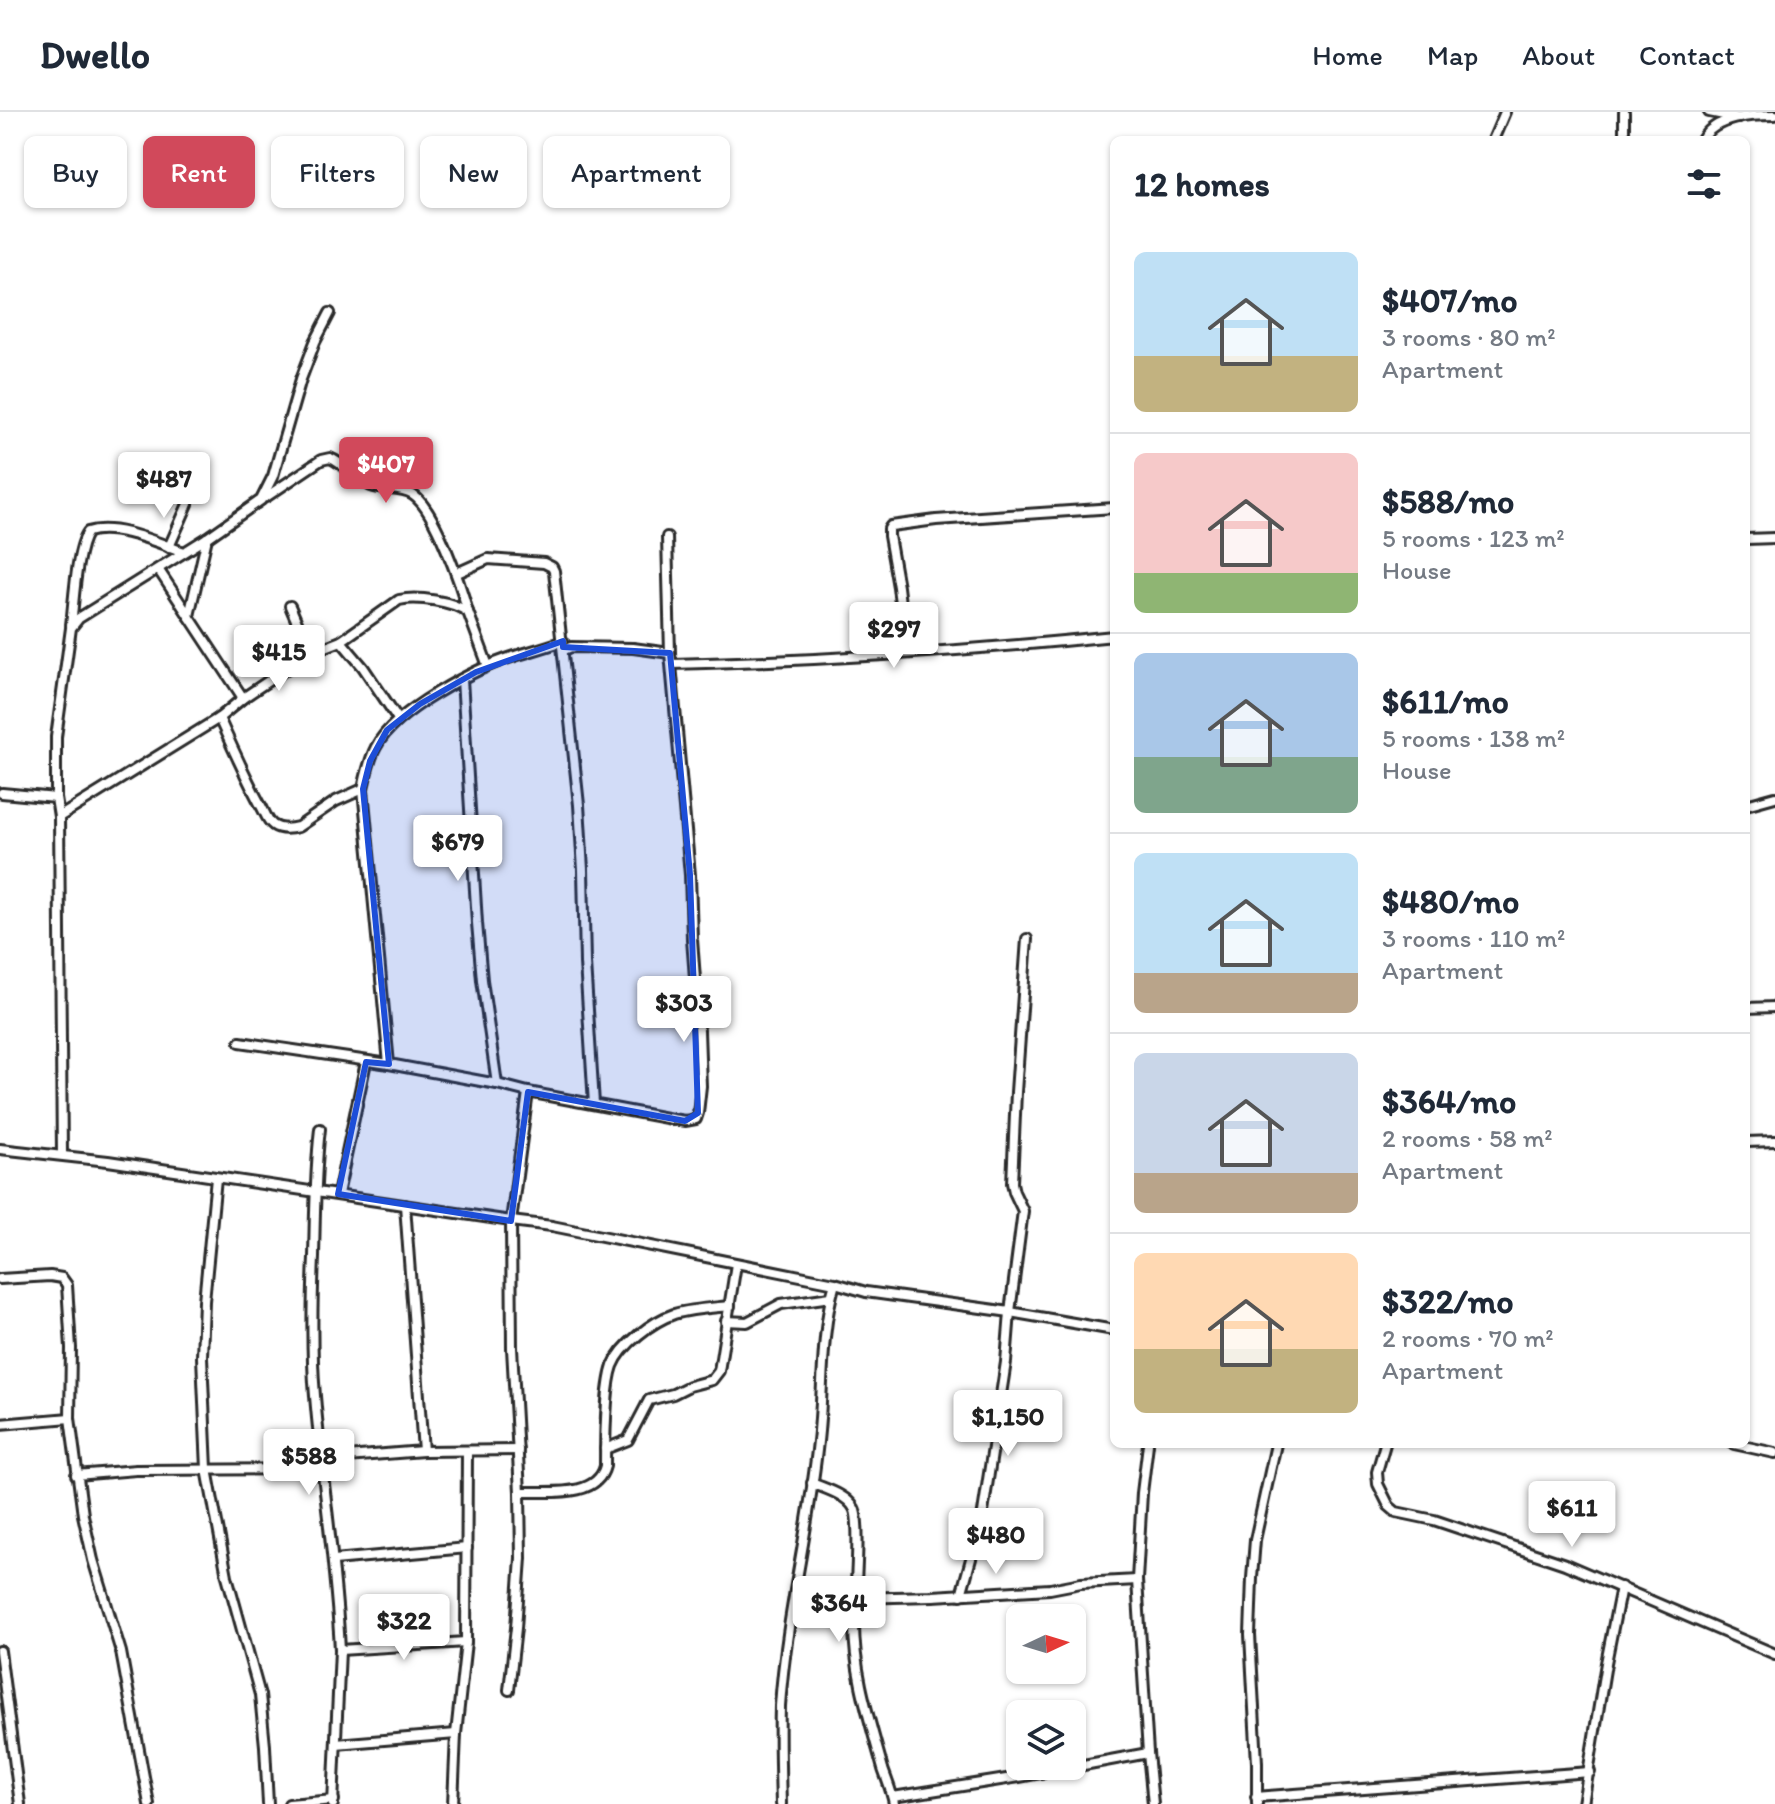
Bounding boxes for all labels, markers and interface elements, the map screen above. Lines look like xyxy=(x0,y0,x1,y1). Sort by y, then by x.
text: Dwello xyxy=(40,32,150,78)
text: Home xyxy=(1312,38,1383,72)
text: Map xyxy=(1427,38,1478,72)
text: About xyxy=(1522,38,1595,72)
text: Contact xyxy=(1639,38,1735,72)
chip: Buy xyxy=(24,136,127,208)
chip: Rent xyxy=(143,136,255,208)
chip: Filters xyxy=(271,136,404,208)
chip: New xyxy=(420,136,527,208)
chip: Apartment xyxy=(543,136,730,208)
icon: filters xyxy=(1682,162,1726,206)
text: 12 homes xyxy=(1134,164,1270,205)
text: $407/mo xyxy=(1382,280,1518,321)
icon: home xyxy=(1198,284,1294,380)
text: 3 rooms · 80 m² xyxy=(1382,321,1556,353)
text: Apartment xyxy=(1382,353,1503,385)
pin: $407 xyxy=(339,437,433,505)
text: $407 xyxy=(357,447,415,479)
pin: $487 xyxy=(117,452,211,520)
text: $487 xyxy=(136,462,192,494)
text: $588/mo xyxy=(1382,481,1515,522)
icon: home xyxy=(1198,485,1294,581)
text: 5 rooms · 123 m² xyxy=(1382,522,1565,554)
text: House xyxy=(1382,554,1452,586)
pin: $297 xyxy=(847,602,941,670)
text: $297 xyxy=(867,612,921,644)
pin: $415 xyxy=(232,625,326,693)
text: $415 xyxy=(252,635,306,667)
text: $611/mo xyxy=(1382,681,1509,722)
icon: home xyxy=(1198,685,1294,781)
text: 5 rooms · 138 m² xyxy=(1382,722,1565,754)
text: House xyxy=(1382,754,1452,786)
pin: $679 xyxy=(411,815,505,883)
text: $679 xyxy=(431,825,485,857)
text: $480/mo xyxy=(1382,881,1519,922)
icon: home xyxy=(1198,885,1294,981)
text: 3 rooms · 110 m² xyxy=(1382,922,1565,954)
text: Apartment xyxy=(1382,954,1503,986)
pin: $303 xyxy=(637,976,731,1044)
text: $303 xyxy=(655,986,713,1018)
text: $364/mo xyxy=(1382,1081,1516,1122)
icon: home xyxy=(1198,1085,1294,1181)
text: 2 rooms · 58 m² xyxy=(1382,1122,1553,1154)
text: Apartment xyxy=(1382,1154,1503,1186)
text: $322/mo xyxy=(1382,1281,1514,1322)
icon: home xyxy=(1198,1285,1294,1381)
text: 2 rooms · 70 m² xyxy=(1382,1322,1554,1354)
text: Apartment xyxy=(1382,1354,1503,1386)
pin: $1,150 xyxy=(943,1390,1073,1458)
text: $1,150 xyxy=(971,1400,1045,1432)
pin: $588 xyxy=(262,1429,356,1497)
text: $588 xyxy=(281,1439,337,1471)
pin: $611 xyxy=(1525,1481,1619,1549)
text: $611 xyxy=(1546,1491,1598,1523)
pin: $480 xyxy=(949,1508,1043,1576)
text: $480 xyxy=(966,1518,1026,1550)
pin: $364 xyxy=(792,1576,886,1644)
text: $364 xyxy=(811,1586,867,1618)
pin: $322 xyxy=(357,1594,451,1662)
text: $322 xyxy=(377,1604,431,1636)
north arrow xyxy=(1006,1604,1086,1684)
map controls xyxy=(1006,1604,1086,1780)
button: layers xyxy=(1006,1700,1086,1780)

